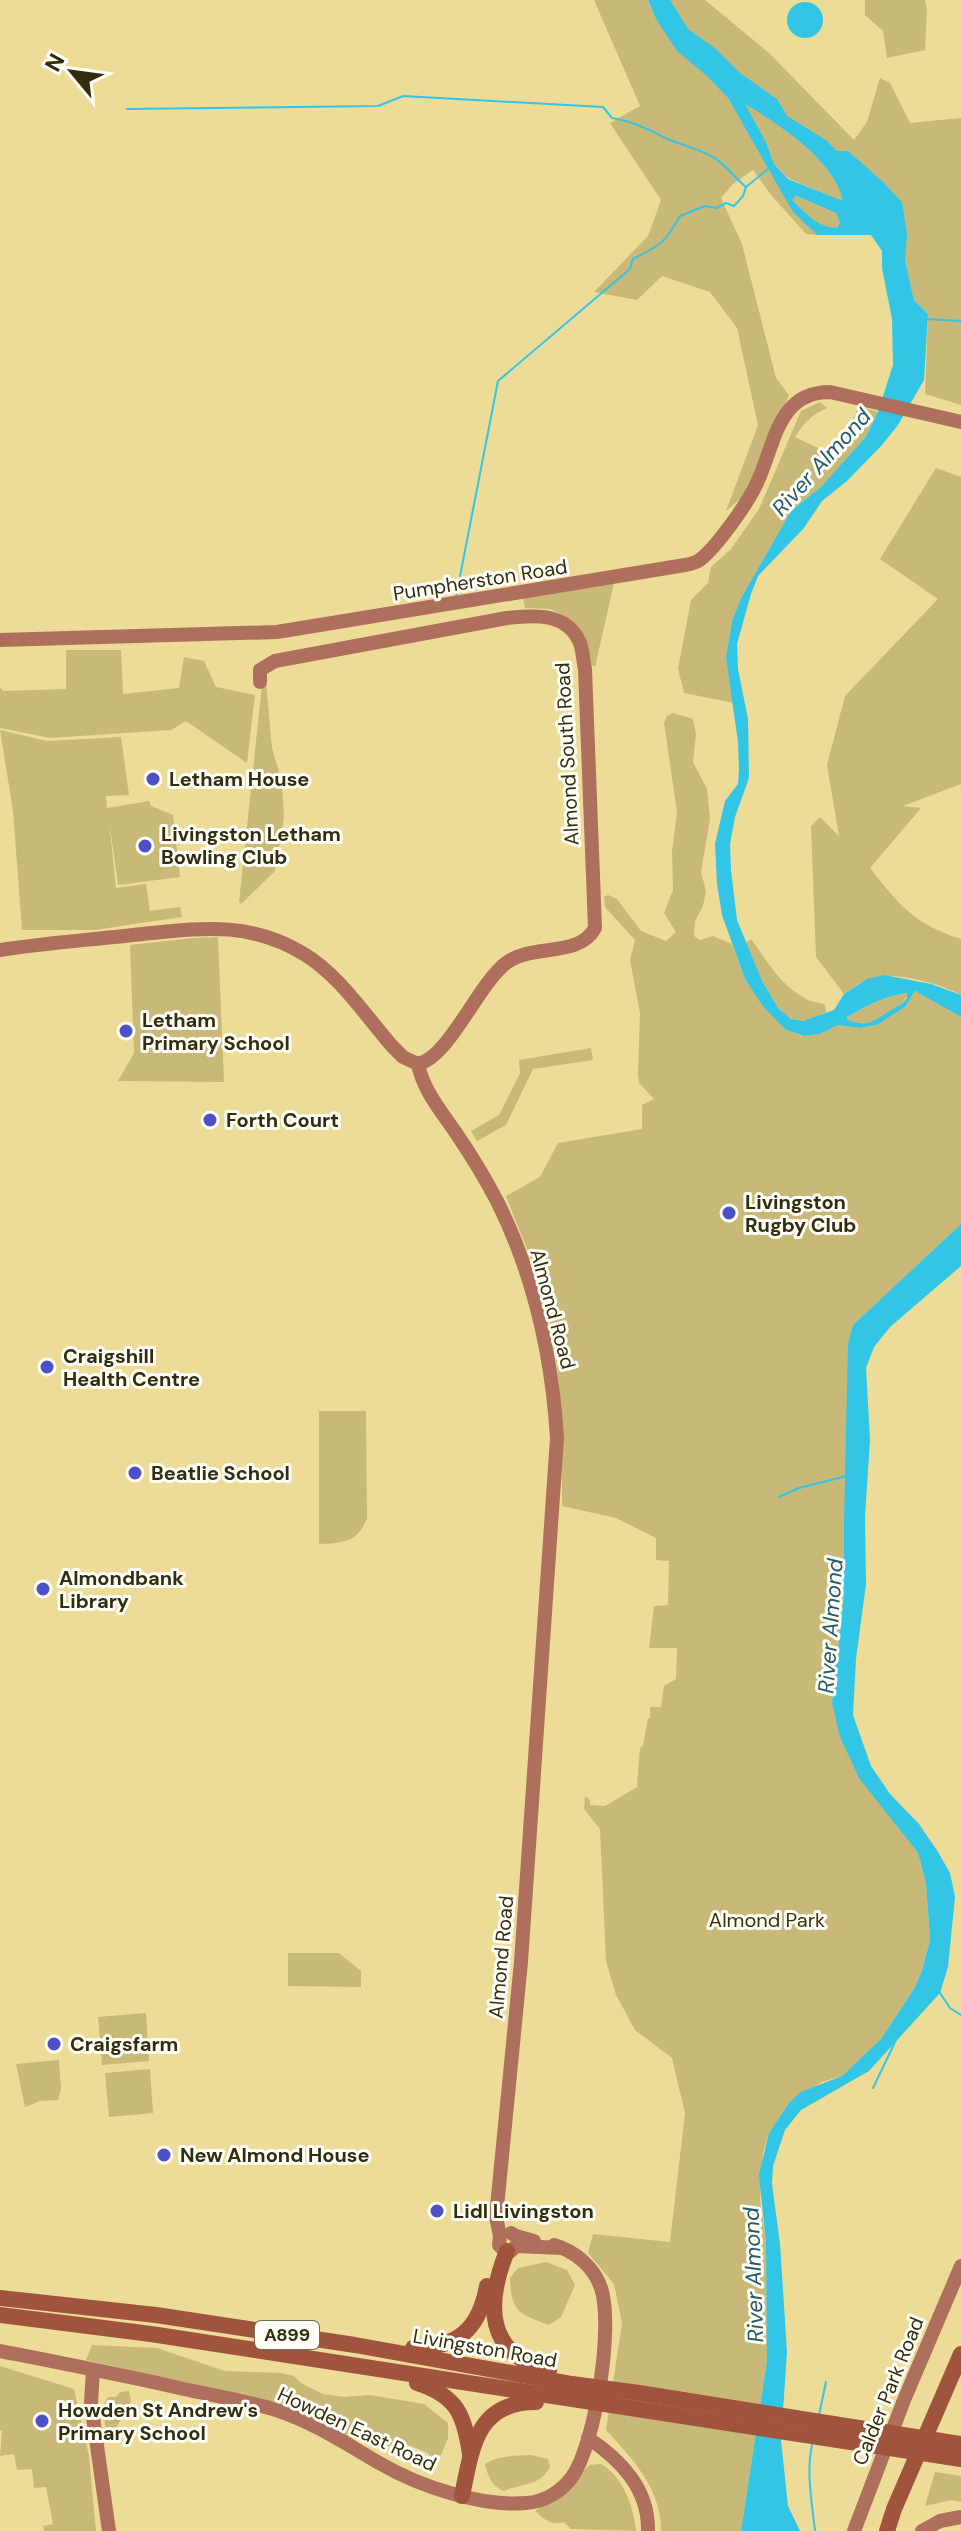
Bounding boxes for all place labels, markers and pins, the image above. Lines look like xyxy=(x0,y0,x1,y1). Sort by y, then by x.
place label: Letham House xyxy=(169,766,309,792)
marker: Letham House xyxy=(144,770,162,788)
place label: Livingston Letham Bowling Club xyxy=(161,821,341,870)
marker: Livingston Letham Bowling Club xyxy=(136,837,154,855)
place label: Letham Primary School xyxy=(142,1007,290,1056)
marker: Letham Primary School xyxy=(117,1022,135,1040)
place label: Forth Court xyxy=(226,1107,339,1133)
marker: Forth Court xyxy=(201,1111,219,1129)
place label: Livingston Rugby Club xyxy=(745,1189,856,1238)
marker: Livingston Rugby Club xyxy=(720,1204,738,1222)
place label: Craigshill Health Centre xyxy=(63,1343,200,1392)
marker: Craigshill Health Centre xyxy=(38,1358,56,1376)
place label: Beatlie School xyxy=(151,1460,290,1486)
marker: Beatlie School xyxy=(126,1464,144,1482)
place label: Almondbank Library xyxy=(59,1565,184,1614)
marker: Almondbank Library xyxy=(34,1580,52,1598)
place label: Craigsfarm xyxy=(70,2031,178,2057)
marker: Craigsfarm xyxy=(45,2035,63,2053)
place label: New Almond House xyxy=(180,2142,369,2168)
marker: New Almond House xyxy=(155,2146,173,2164)
place label: Lidl Livingston xyxy=(453,2198,594,2224)
marker: Lidl Livingston xyxy=(428,2202,446,2220)
place label: Howden St Andrew's Primary School xyxy=(58,2397,258,2446)
marker: Howden St Andrew's Primary School xyxy=(33,2412,51,2430)

